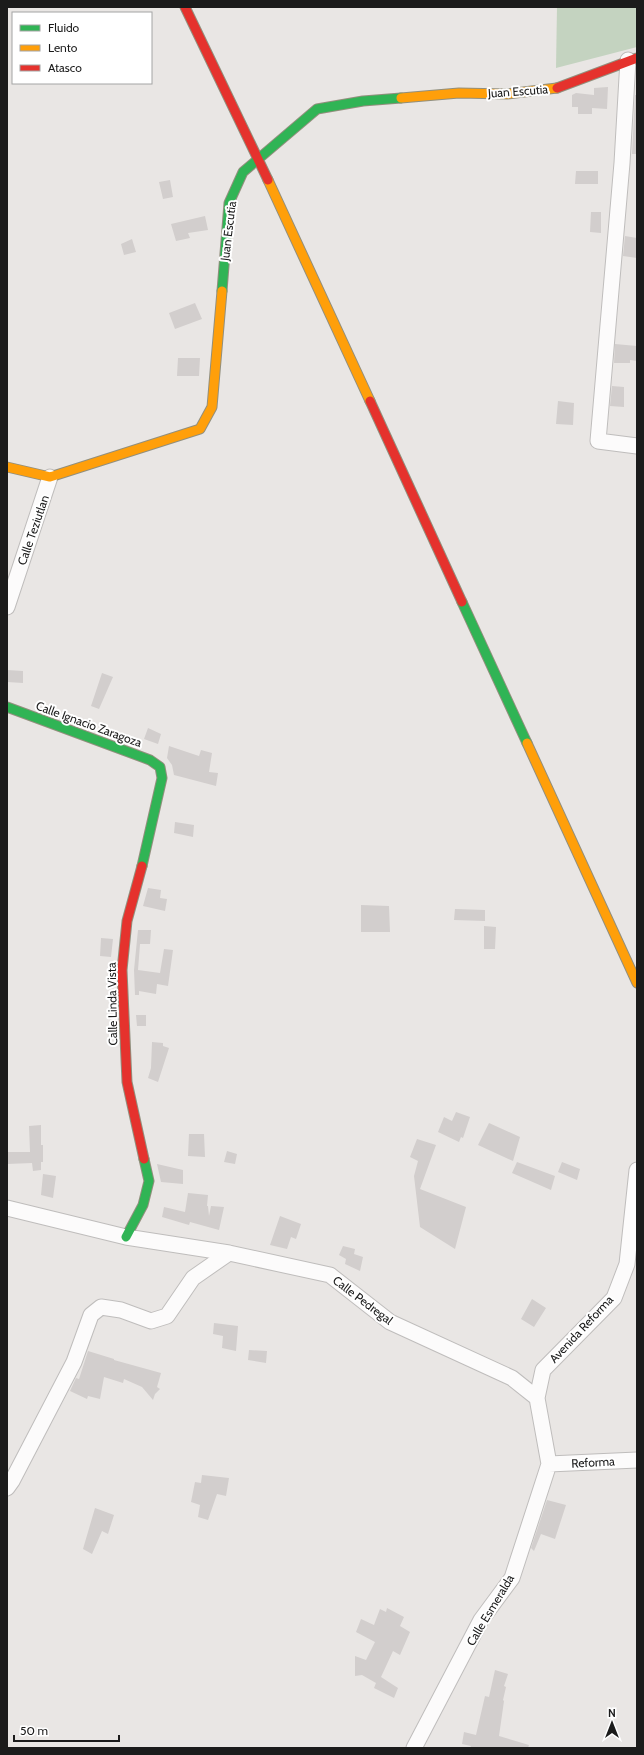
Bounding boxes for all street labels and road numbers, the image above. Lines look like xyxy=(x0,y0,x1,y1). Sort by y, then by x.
street label: Juan Escutia xyxy=(487,81,549,101)
street label: Juan Escutia xyxy=(217,200,239,263)
street label: Calle Teziutlan xyxy=(14,493,52,567)
street label: Calle Ignacio Zaragoza xyxy=(34,698,144,750)
street label: Calle Linda Vista xyxy=(104,962,120,1046)
street label: Calle Pedregal xyxy=(330,1273,396,1328)
street label: Avenida Reforma xyxy=(546,1292,616,1366)
street label: Reforma xyxy=(571,1453,615,1471)
street label: Calle Esmeralda xyxy=(463,1571,517,1648)

